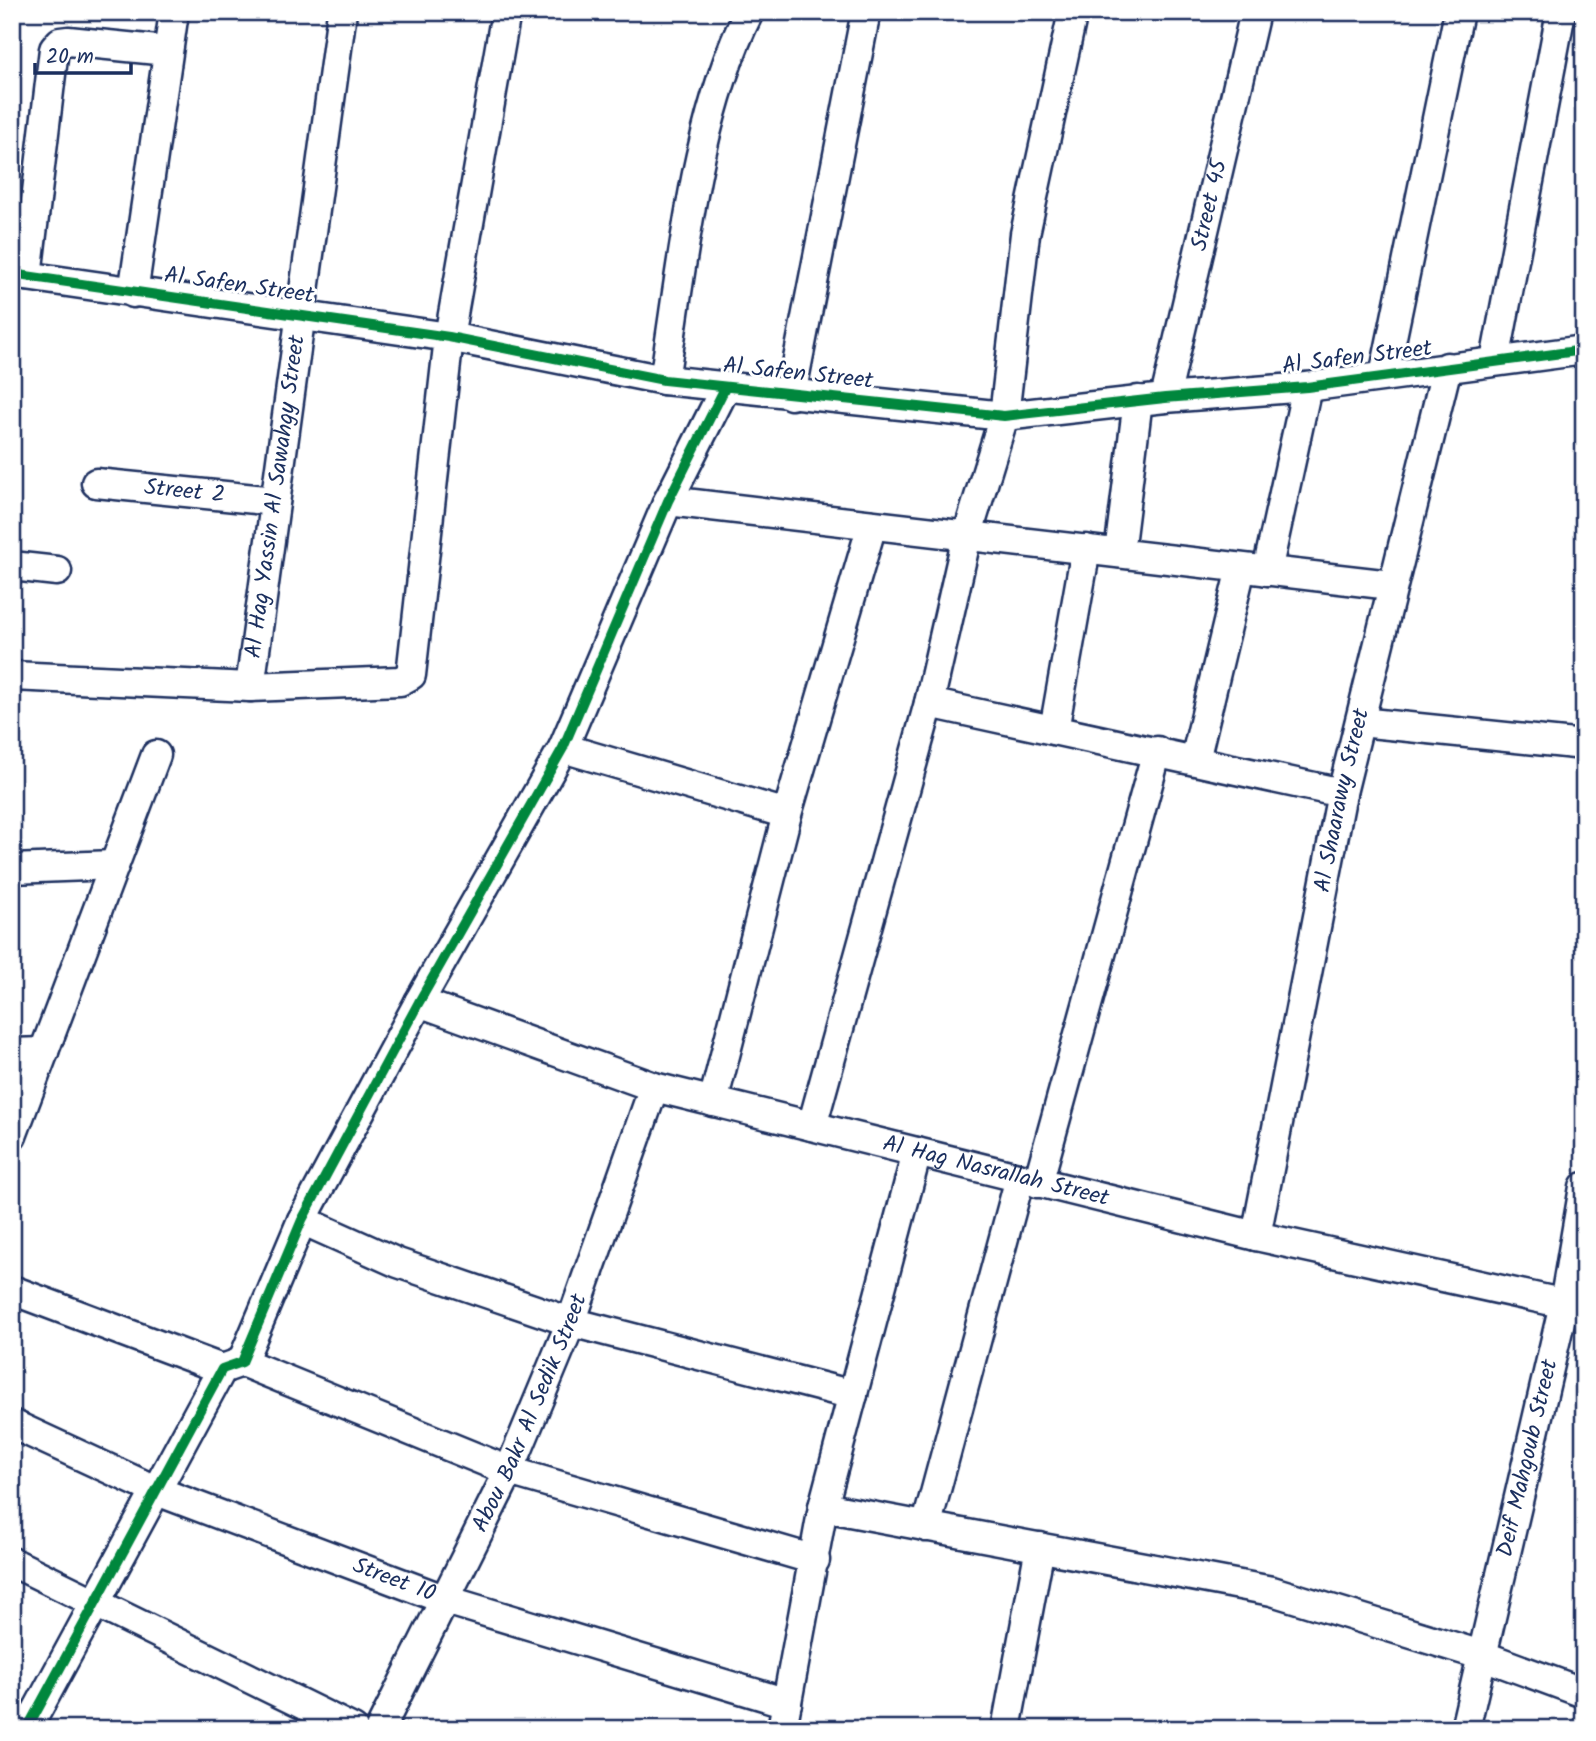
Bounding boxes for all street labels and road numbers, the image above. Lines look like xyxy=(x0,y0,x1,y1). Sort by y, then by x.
street label: Street 45 xyxy=(1182,154,1238,254)
street label: Al Safen Street xyxy=(162,258,317,314)
street label: Al Safen Street xyxy=(1280,331,1435,385)
street label: Al Hag Yassin Al Sawahgy Street xyxy=(236,332,316,661)
street label: Al Safen Street xyxy=(721,348,876,400)
street label: Street 2 xyxy=(142,470,227,514)
street label: Al Shaarawy Street xyxy=(1305,704,1380,896)
street label: Al Hag Nasrallah Street xyxy=(879,1126,1114,1217)
street label: Abou Bakr Al Sedik Street xyxy=(463,1288,598,1539)
street label: Deif Mahgoub Street xyxy=(1488,1355,1569,1561)
street label: Street 10 xyxy=(347,1548,441,1612)

